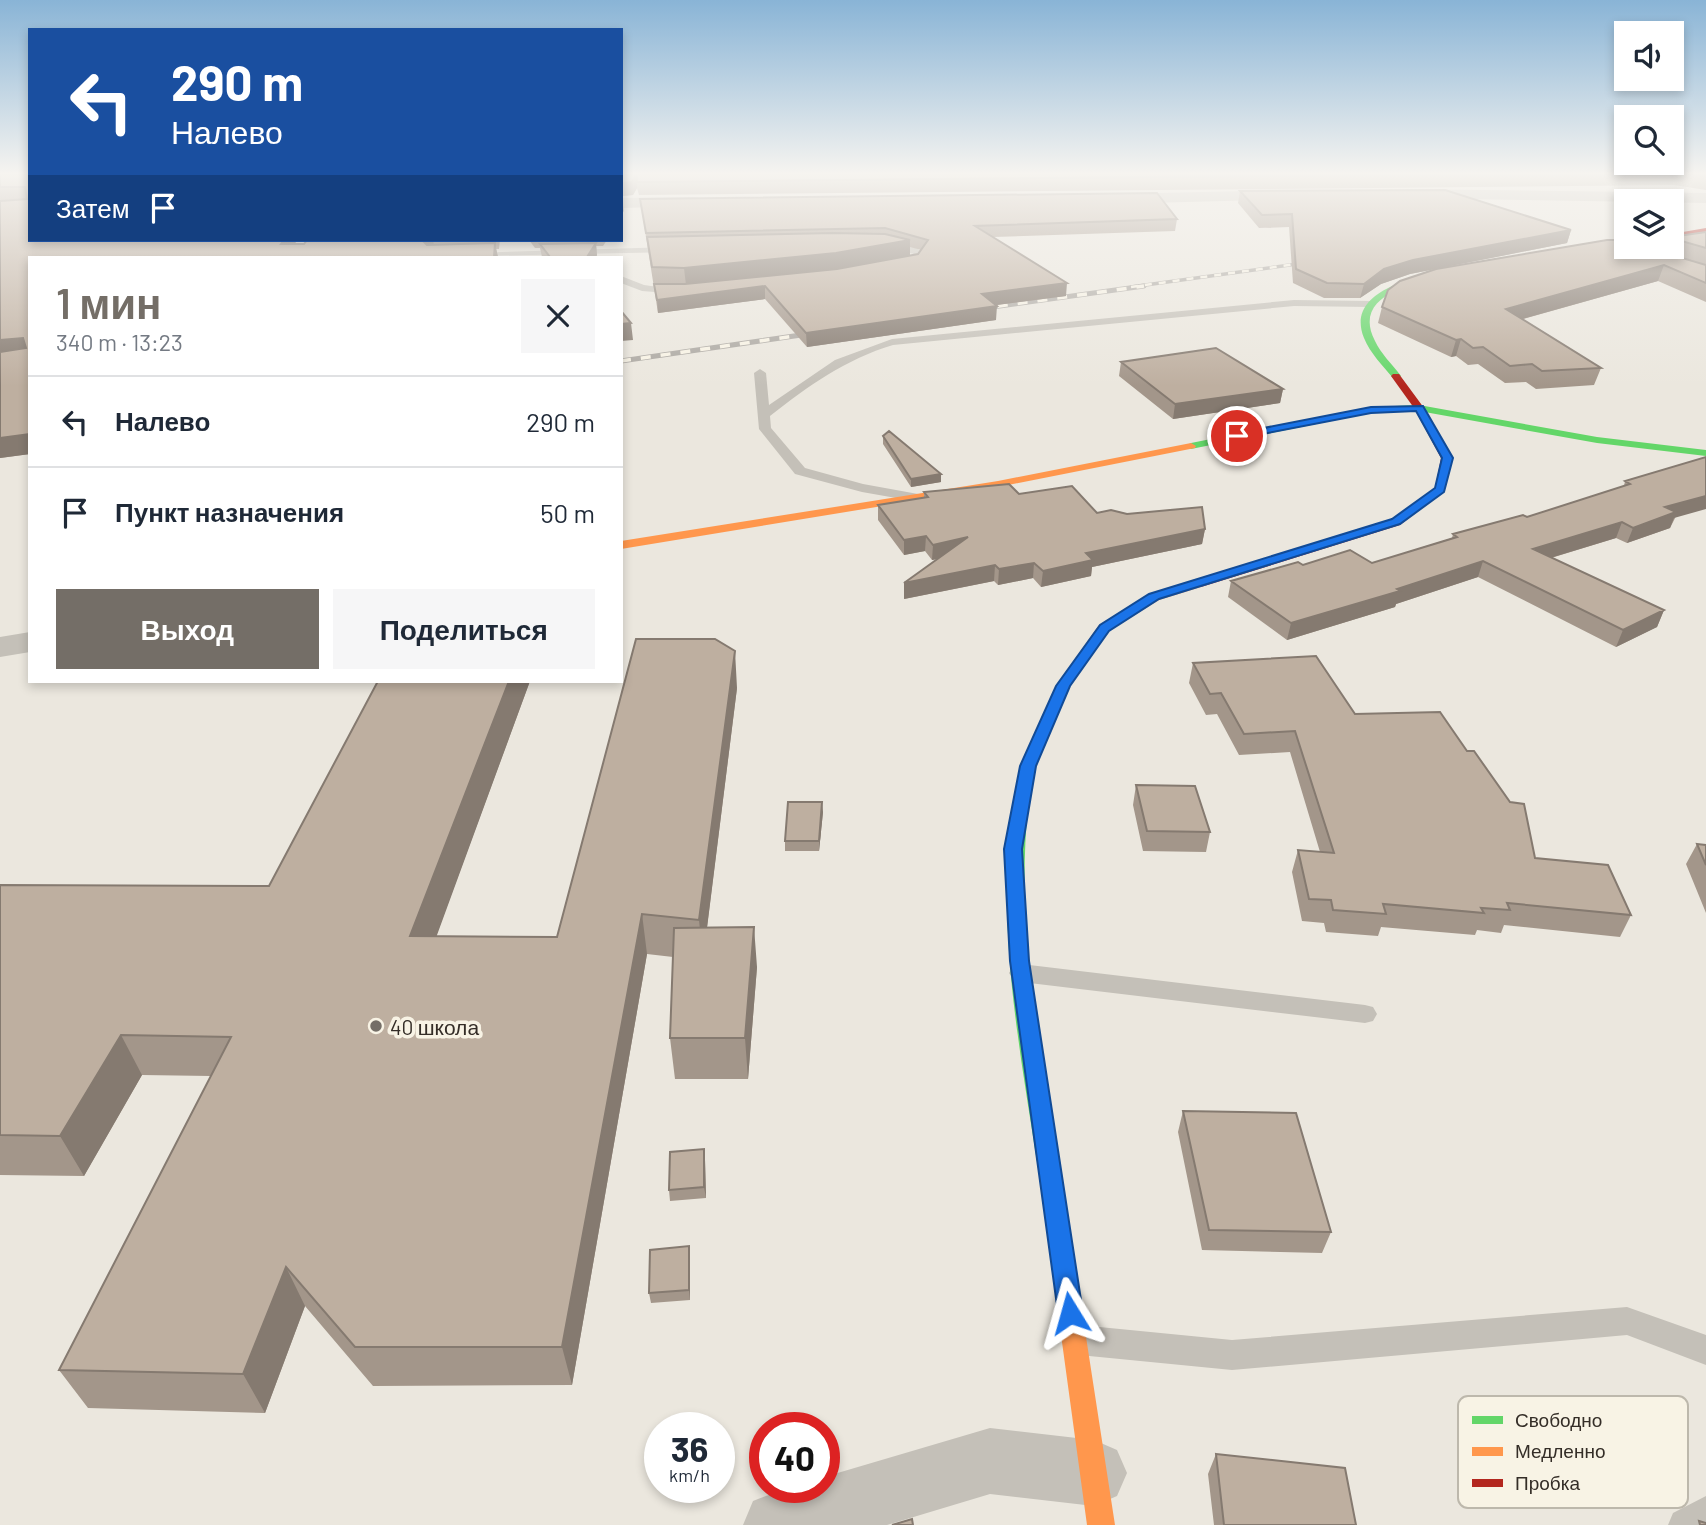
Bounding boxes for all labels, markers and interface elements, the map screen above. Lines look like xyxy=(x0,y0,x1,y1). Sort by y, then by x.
map controls xyxy=(1614,21,1684,259)
button: sound xyxy=(1614,21,1684,91)
text: 290 m xyxy=(171,52,303,111)
icon: left xyxy=(56,56,147,147)
button: search xyxy=(1614,105,1684,175)
text: Налево xyxy=(171,112,283,150)
icon: arrive xyxy=(144,189,182,227)
button: layers xyxy=(1614,189,1684,259)
text: Затем xyxy=(56,192,130,223)
text: 1 мин xyxy=(56,277,161,327)
button: close xyxy=(521,279,595,353)
text: 340 m · 13:23 xyxy=(56,328,183,356)
icon: left xyxy=(56,403,94,441)
text: Налево xyxy=(115,405,210,436)
text: 290 m xyxy=(526,406,595,437)
pin xyxy=(1207,406,1267,466)
icon: arrive xyxy=(1218,417,1256,455)
icon: arrive xyxy=(56,494,94,532)
text: Пункт назначения xyxy=(115,496,344,527)
text: 50 m xyxy=(540,497,595,528)
button: Выход xyxy=(56,589,319,669)
button: Поделиться xyxy=(333,589,595,669)
place label: 40 школа xyxy=(390,1014,479,1039)
marker: 40 школа xyxy=(368,1018,384,1034)
position arrow xyxy=(1033,1276,1107,1350)
legend xyxy=(1458,1396,1688,1508)
text: Свободно xyxy=(1515,1408,1602,1431)
speed limit sign: 40 xyxy=(749,1412,840,1503)
text: 36 xyxy=(671,1427,708,1469)
text: Медленно xyxy=(1515,1439,1605,1462)
text: km/h xyxy=(669,1464,710,1486)
text: Пробка xyxy=(1515,1471,1580,1494)

